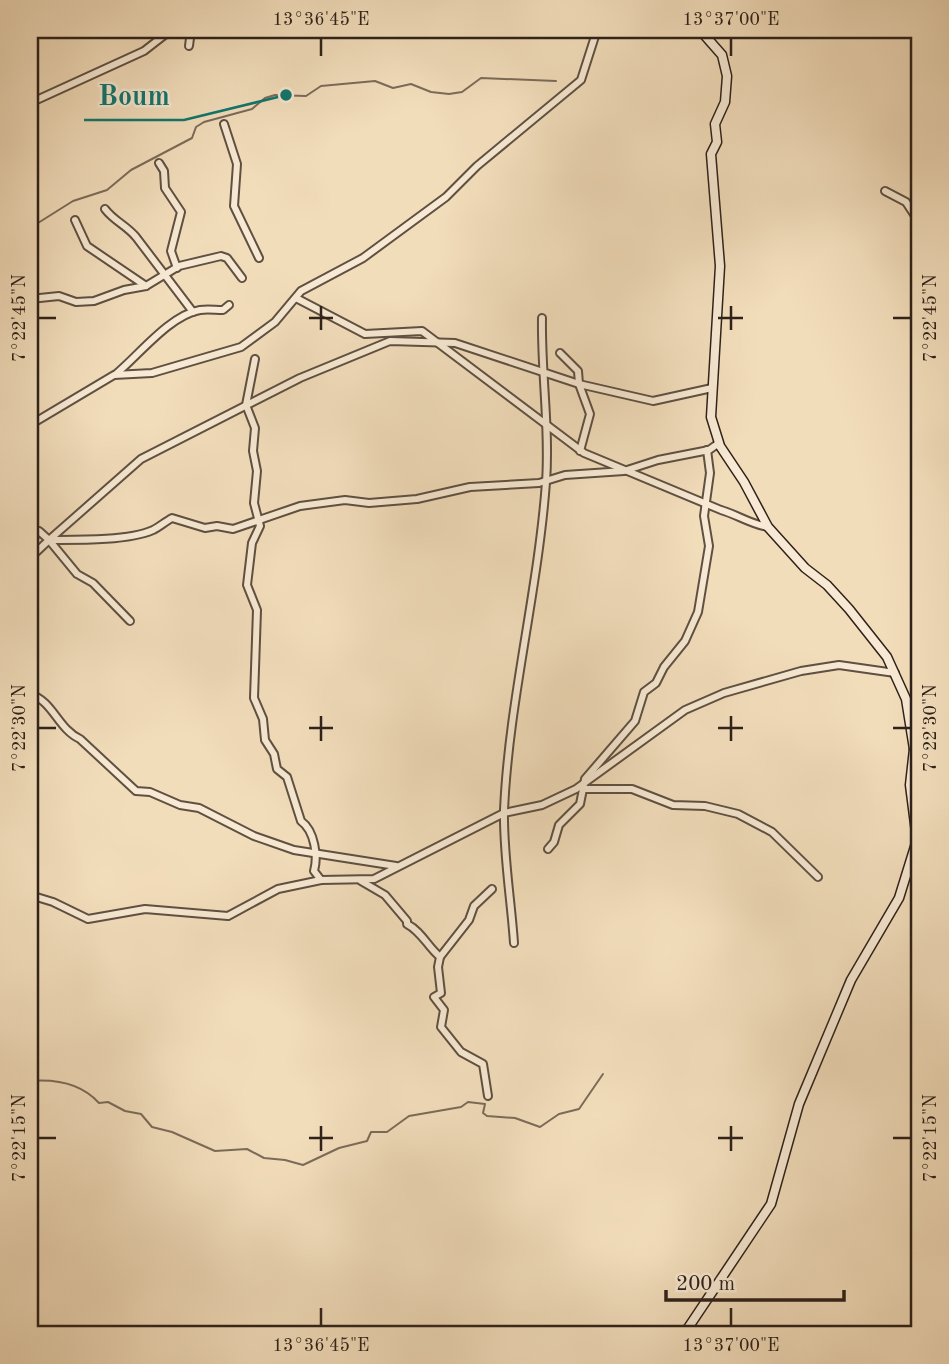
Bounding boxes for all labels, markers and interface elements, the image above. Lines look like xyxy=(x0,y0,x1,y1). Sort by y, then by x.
text: 13°36'45"E xyxy=(273,11,369,29)
text: 13°37'00"E xyxy=(683,11,779,29)
callout: Boum xyxy=(84,71,184,120)
text: Boum xyxy=(98,84,170,112)
text: 7°22'45"N xyxy=(11,274,29,362)
text: 7°22'45"N xyxy=(922,274,940,362)
text: 7°22'30"N xyxy=(11,684,29,772)
text: 7°22'30"N xyxy=(922,684,940,772)
text: 7°22'15"N xyxy=(11,1094,29,1182)
text: 7°22'15"N xyxy=(922,1094,940,1182)
scale bar xyxy=(666,1259,844,1303)
text: 200 m xyxy=(676,1274,735,1295)
text: 13°36'45"E xyxy=(273,1337,369,1355)
text: 13°37'00"E xyxy=(683,1337,779,1355)

